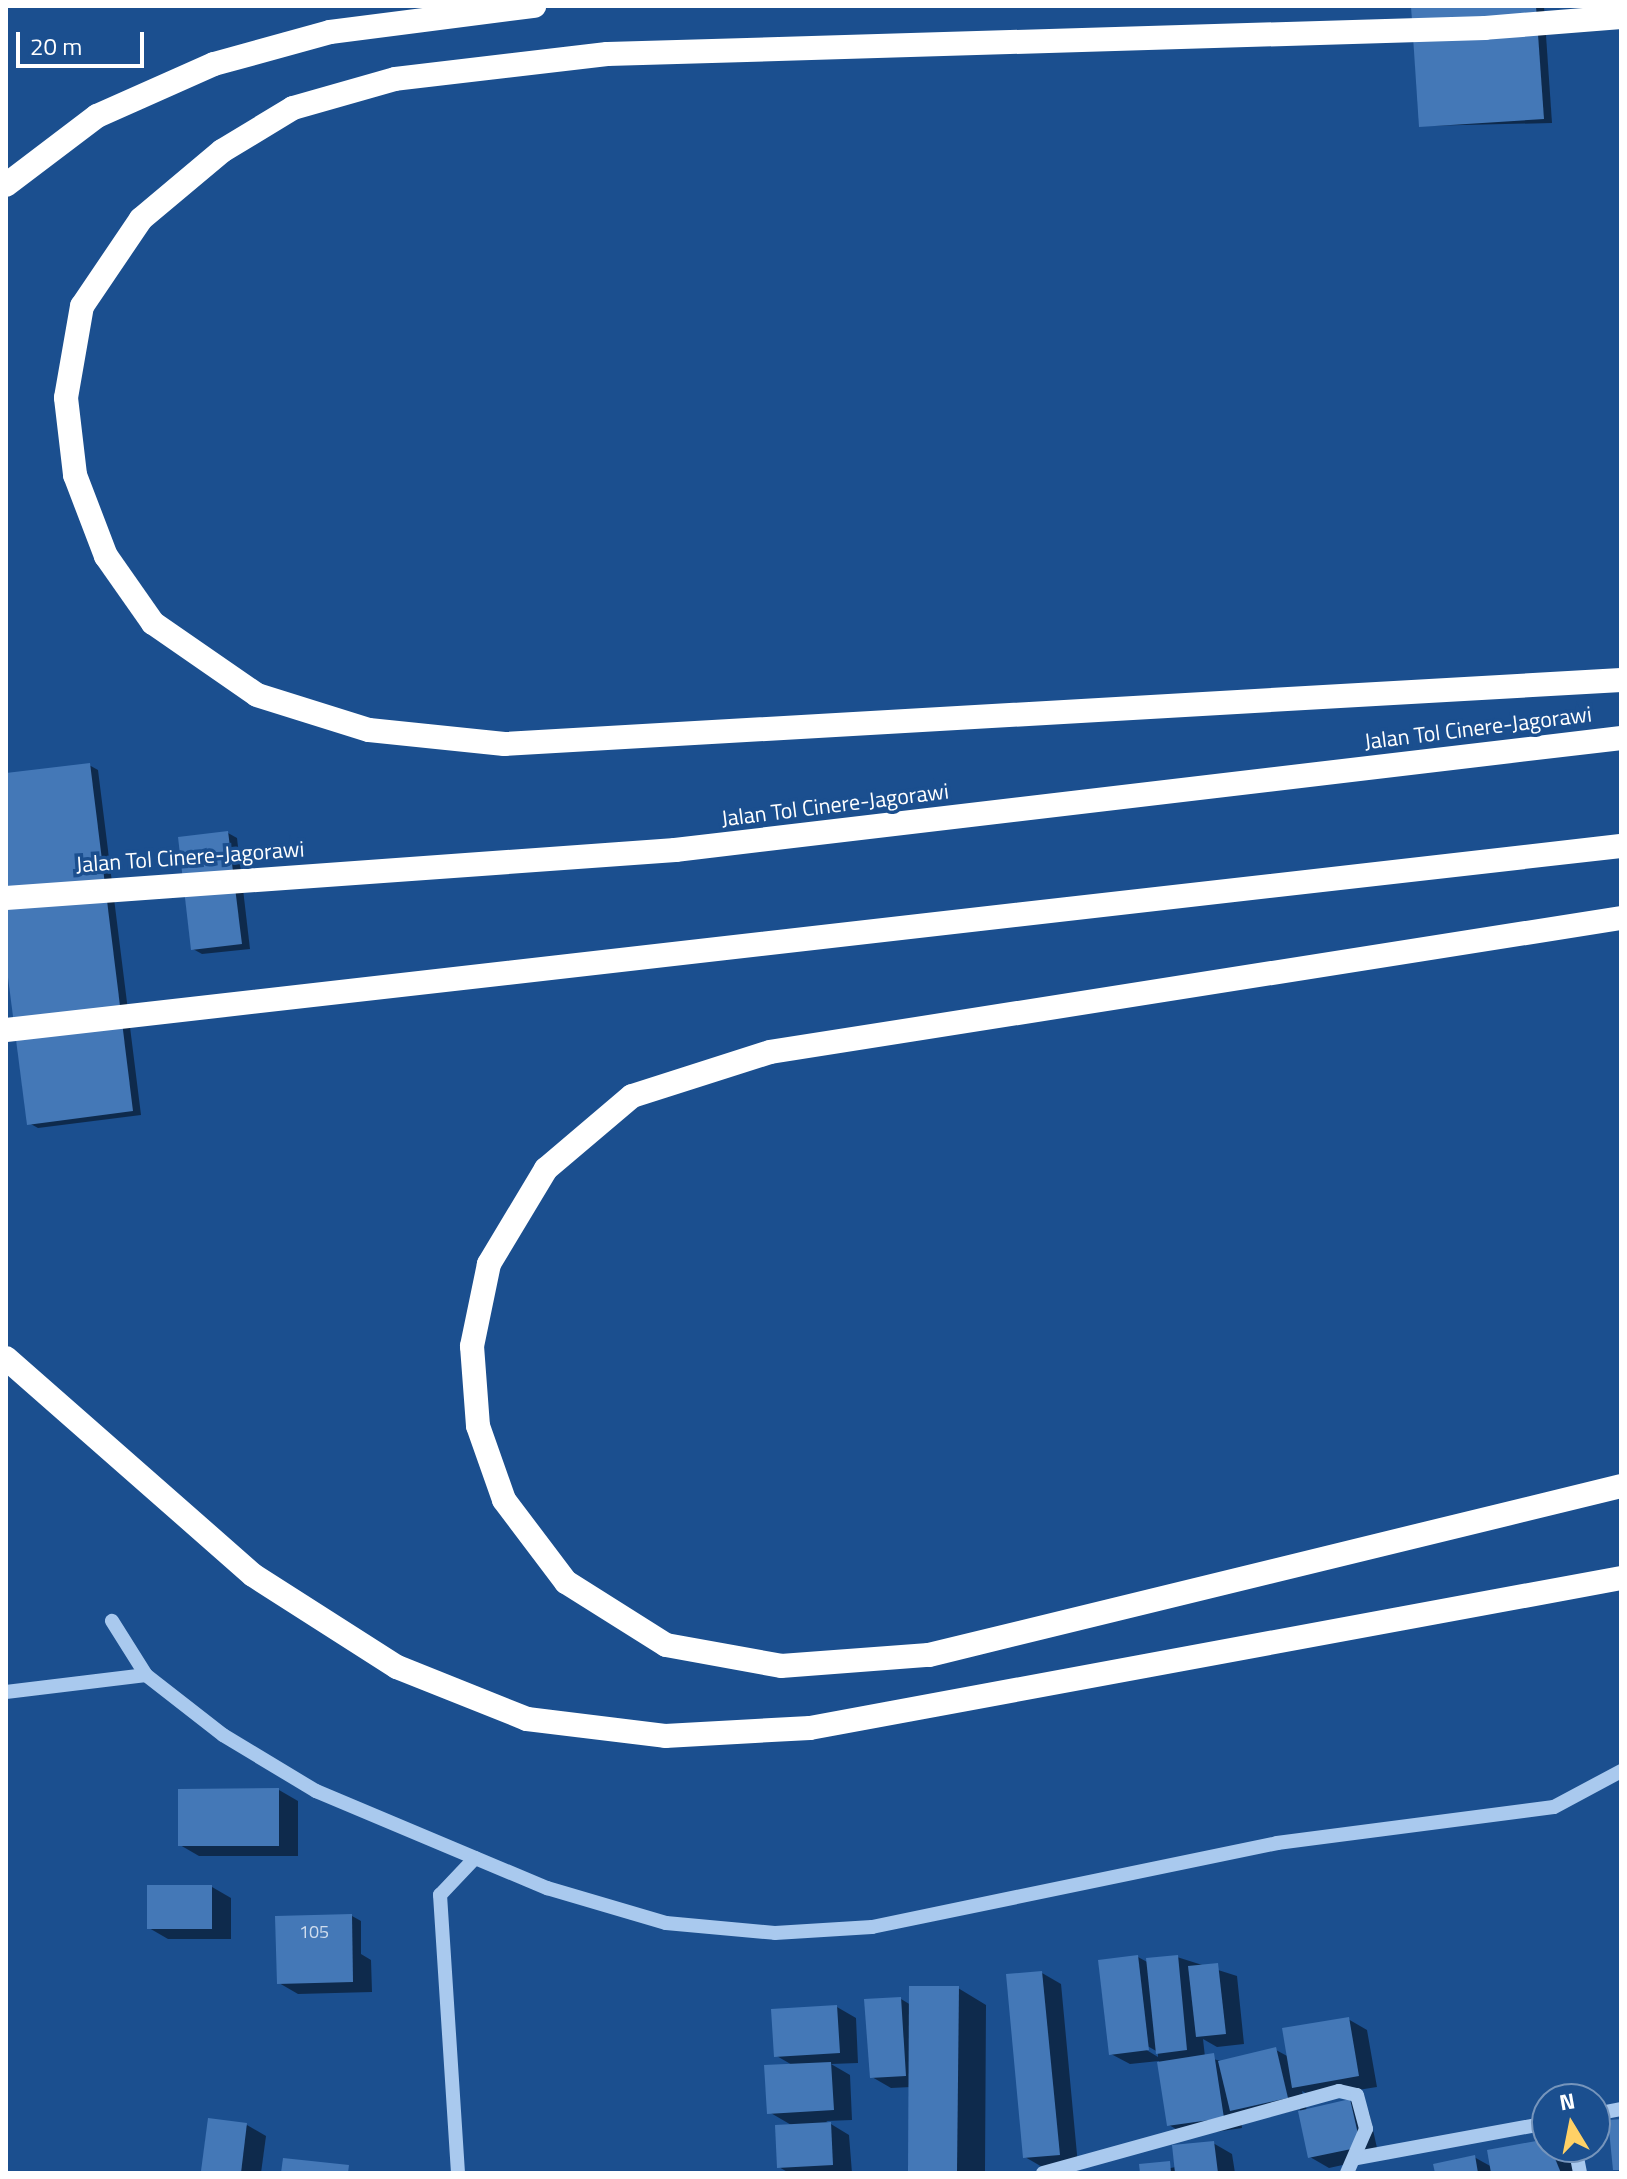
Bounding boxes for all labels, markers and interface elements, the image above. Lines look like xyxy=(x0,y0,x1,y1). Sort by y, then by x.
scale bar xyxy=(20,16,148,66)
text: 20 m xyxy=(30,28,82,64)
street label: Jalan Tol Cinere-Jagorawi xyxy=(1363,701,1593,755)
street label: Jalan Tol Cinere-Jagorawi xyxy=(720,778,950,832)
street label: Jalan Tol Cinere-Jagorawi xyxy=(75,836,305,878)
house number: 105 xyxy=(299,1921,329,1943)
north arrow xyxy=(1531,2083,1611,2163)
text: N xyxy=(1557,2083,1578,2119)

